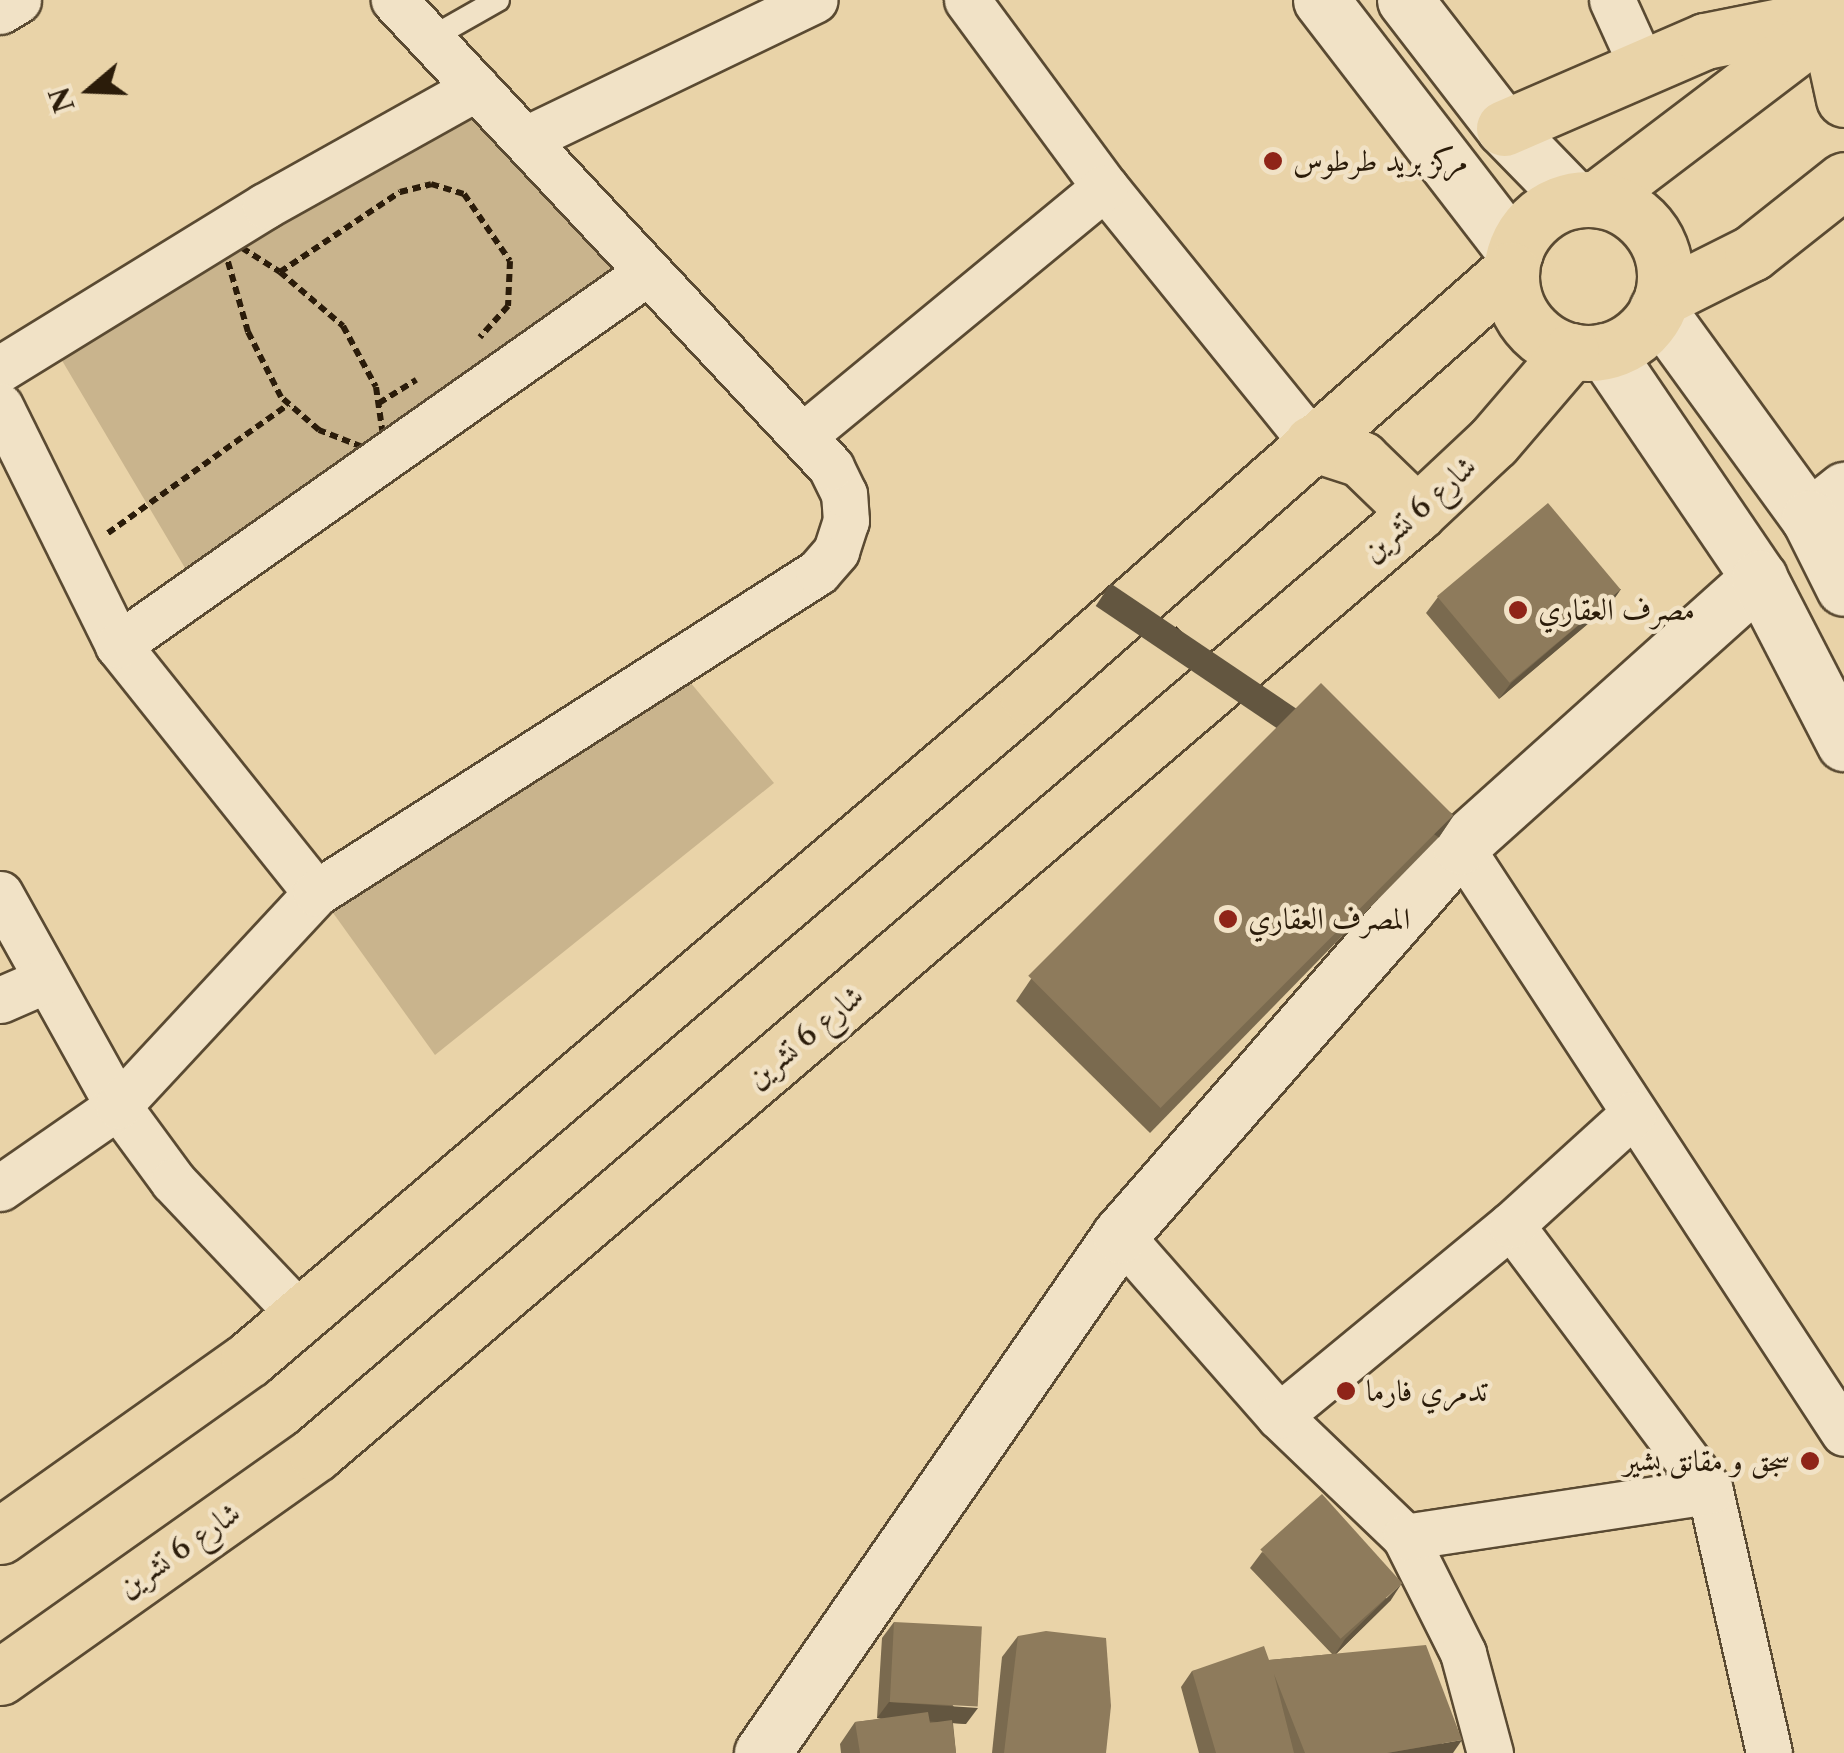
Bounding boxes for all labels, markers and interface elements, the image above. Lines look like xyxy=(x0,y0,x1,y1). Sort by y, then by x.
north arrow xyxy=(40,40,140,140)
text: N xyxy=(42,83,82,117)
place label: مركز بريد طرطوس xyxy=(1293,143,1468,179)
marker: مركز بريد طرطوس xyxy=(1262,150,1284,172)
street label: شارع 6 تشرين xyxy=(1354,448,1484,570)
place label: مصرف العقاري xyxy=(1538,592,1695,628)
marker: مصرف العقاري xyxy=(1507,599,1529,621)
place label: المصرف العقاري xyxy=(1248,901,1410,937)
marker: المصرف العقاري xyxy=(1217,908,1239,930)
street label: شارع 6 تشرين xyxy=(739,978,871,1096)
place label: تدمري فارما xyxy=(1366,1373,1487,1409)
marker: تدمري فارما xyxy=(1335,1380,1357,1402)
place label: سجق و مقانق بشير xyxy=(1623,1443,1790,1479)
marker: سجق و مقانق بشير xyxy=(1799,1450,1821,1472)
street label: شارع 6 تشرين xyxy=(111,1495,247,1605)

